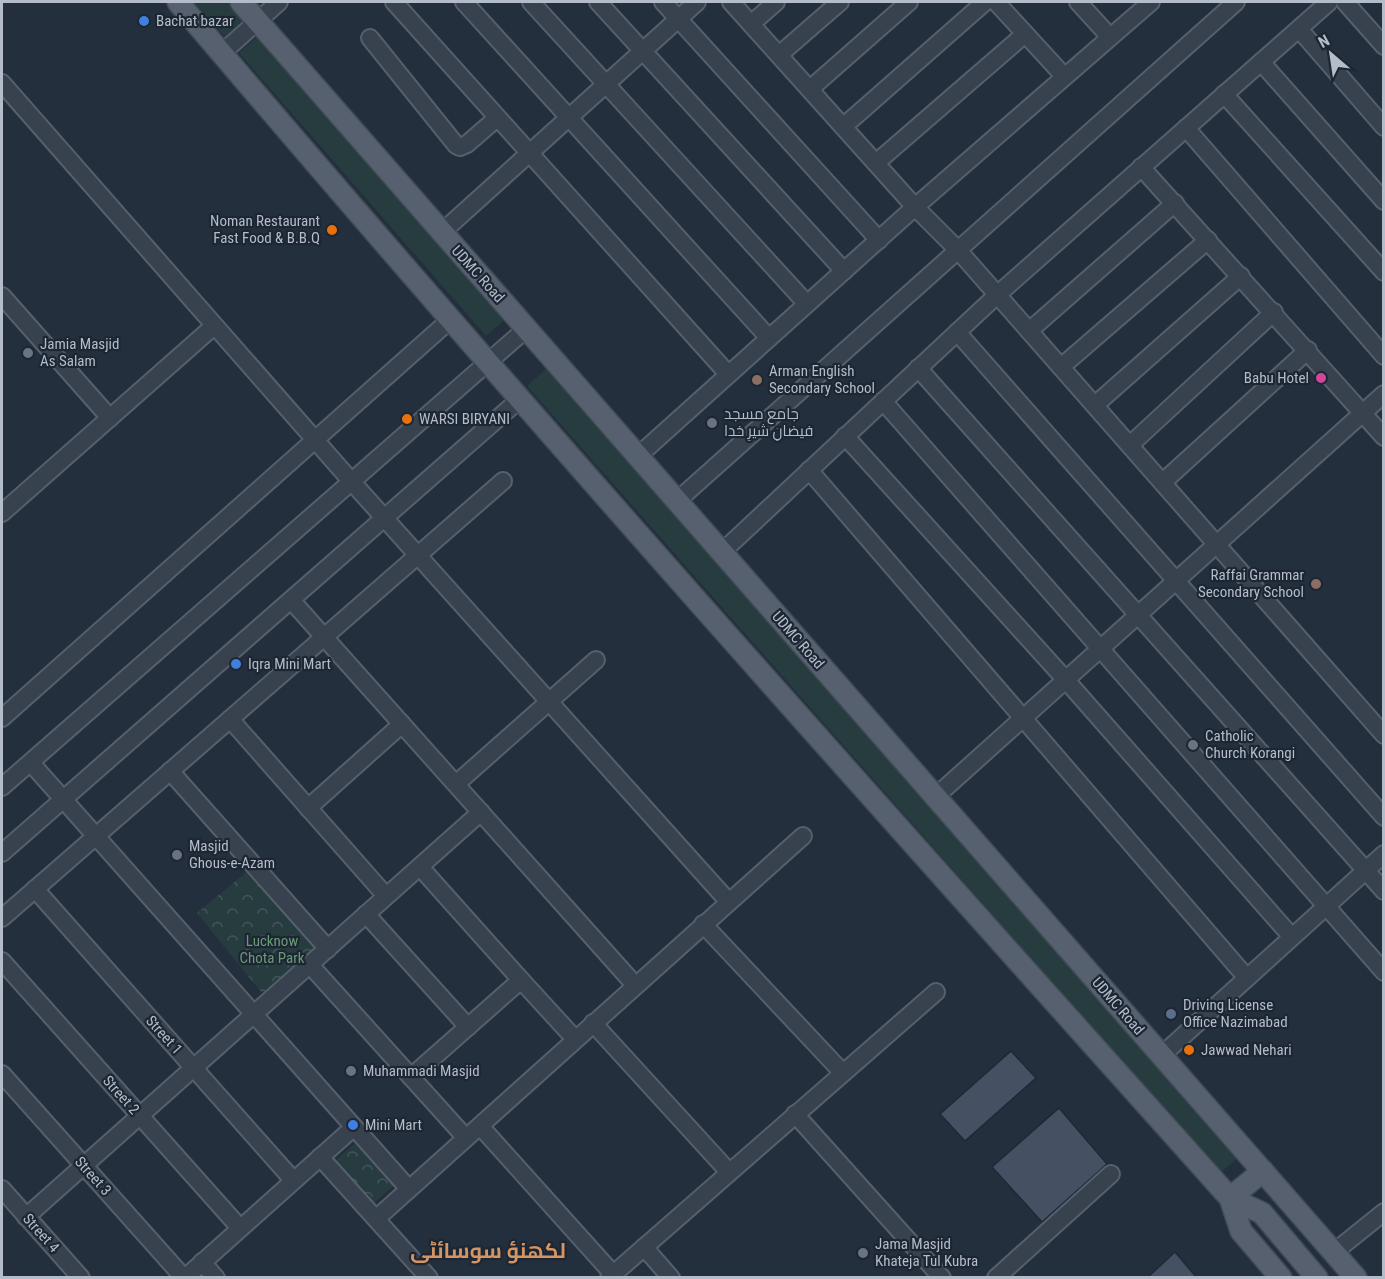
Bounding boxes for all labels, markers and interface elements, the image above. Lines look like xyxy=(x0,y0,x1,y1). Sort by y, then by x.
place label: Bachat bazar xyxy=(156,12,234,30)
marker: Bachat bazar xyxy=(137,14,151,28)
north arrow xyxy=(1301,24,1361,84)
text: N xyxy=(1315,31,1333,52)
place label: Noman Restaurant Fast Food & B.B.Q xyxy=(210,212,320,247)
marker: Noman Restaurant Fast Food & B.B.Q xyxy=(325,223,339,237)
street label: UDMC Road xyxy=(448,242,508,306)
place label: Jamia Masjid As Salam xyxy=(40,335,119,370)
marker: Jamia Masjid As Salam xyxy=(21,346,35,360)
place label: Arman English Secondary School xyxy=(769,362,875,397)
place label: Babu Hotel xyxy=(1244,369,1309,387)
marker: Babu Hotel xyxy=(1314,371,1328,385)
marker: Arman English Secondary School xyxy=(750,373,764,387)
place label: جامع مسجد فیضانِ شیرِ خدا xyxy=(724,405,813,441)
place label: WARSI BIRYANI xyxy=(419,410,510,428)
marker: WARSI BIRYANI xyxy=(400,412,414,426)
marker: جامع مسجد فیضانِ شیرِ خدا xyxy=(705,416,719,430)
place label: Raffai Grammar Secondary School xyxy=(1198,566,1304,601)
marker: Raffai Grammar Secondary School xyxy=(1309,577,1323,591)
street label: UDMC Road xyxy=(768,608,828,672)
place label: Iqra Mini Mart xyxy=(248,655,331,673)
marker: Iqra Mini Mart xyxy=(229,657,243,671)
place label: Catholic Church Korangi xyxy=(1205,727,1295,762)
marker: Catholic Church Korangi xyxy=(1186,738,1200,752)
place label: Masjid Ghous-e-Azam xyxy=(189,837,275,872)
marker: Masjid Ghous-e-Azam xyxy=(170,848,184,862)
park label: Lucknow Chota Park xyxy=(239,932,305,967)
street label: UDMC Road xyxy=(1088,974,1148,1038)
place label: Driving License Office Nazimabad xyxy=(1183,996,1288,1031)
marker: Driving License Office Nazimabad xyxy=(1164,1007,1178,1021)
street label: Street 1 xyxy=(142,1012,186,1058)
place label: Jawwad Nehari xyxy=(1201,1041,1292,1059)
marker: Jawwad Nehari xyxy=(1182,1043,1196,1057)
place label: Muhammadi Masjid xyxy=(363,1062,480,1080)
marker: Muhammadi Masjid xyxy=(344,1064,358,1078)
street label: Street 2 xyxy=(99,1072,143,1118)
place label: Mini Mart xyxy=(365,1116,422,1134)
marker: Mini Mart xyxy=(346,1118,360,1132)
street label: Street 3 xyxy=(71,1153,115,1199)
street label: Street 4 xyxy=(19,1210,63,1256)
place label: Jama Masjid Khateja Tul Kubra xyxy=(875,1235,978,1270)
district label: لکھنؤ سوسائٹی xyxy=(410,1239,566,1264)
marker: Jama Masjid Khateja Tul Kubra xyxy=(856,1246,870,1260)

